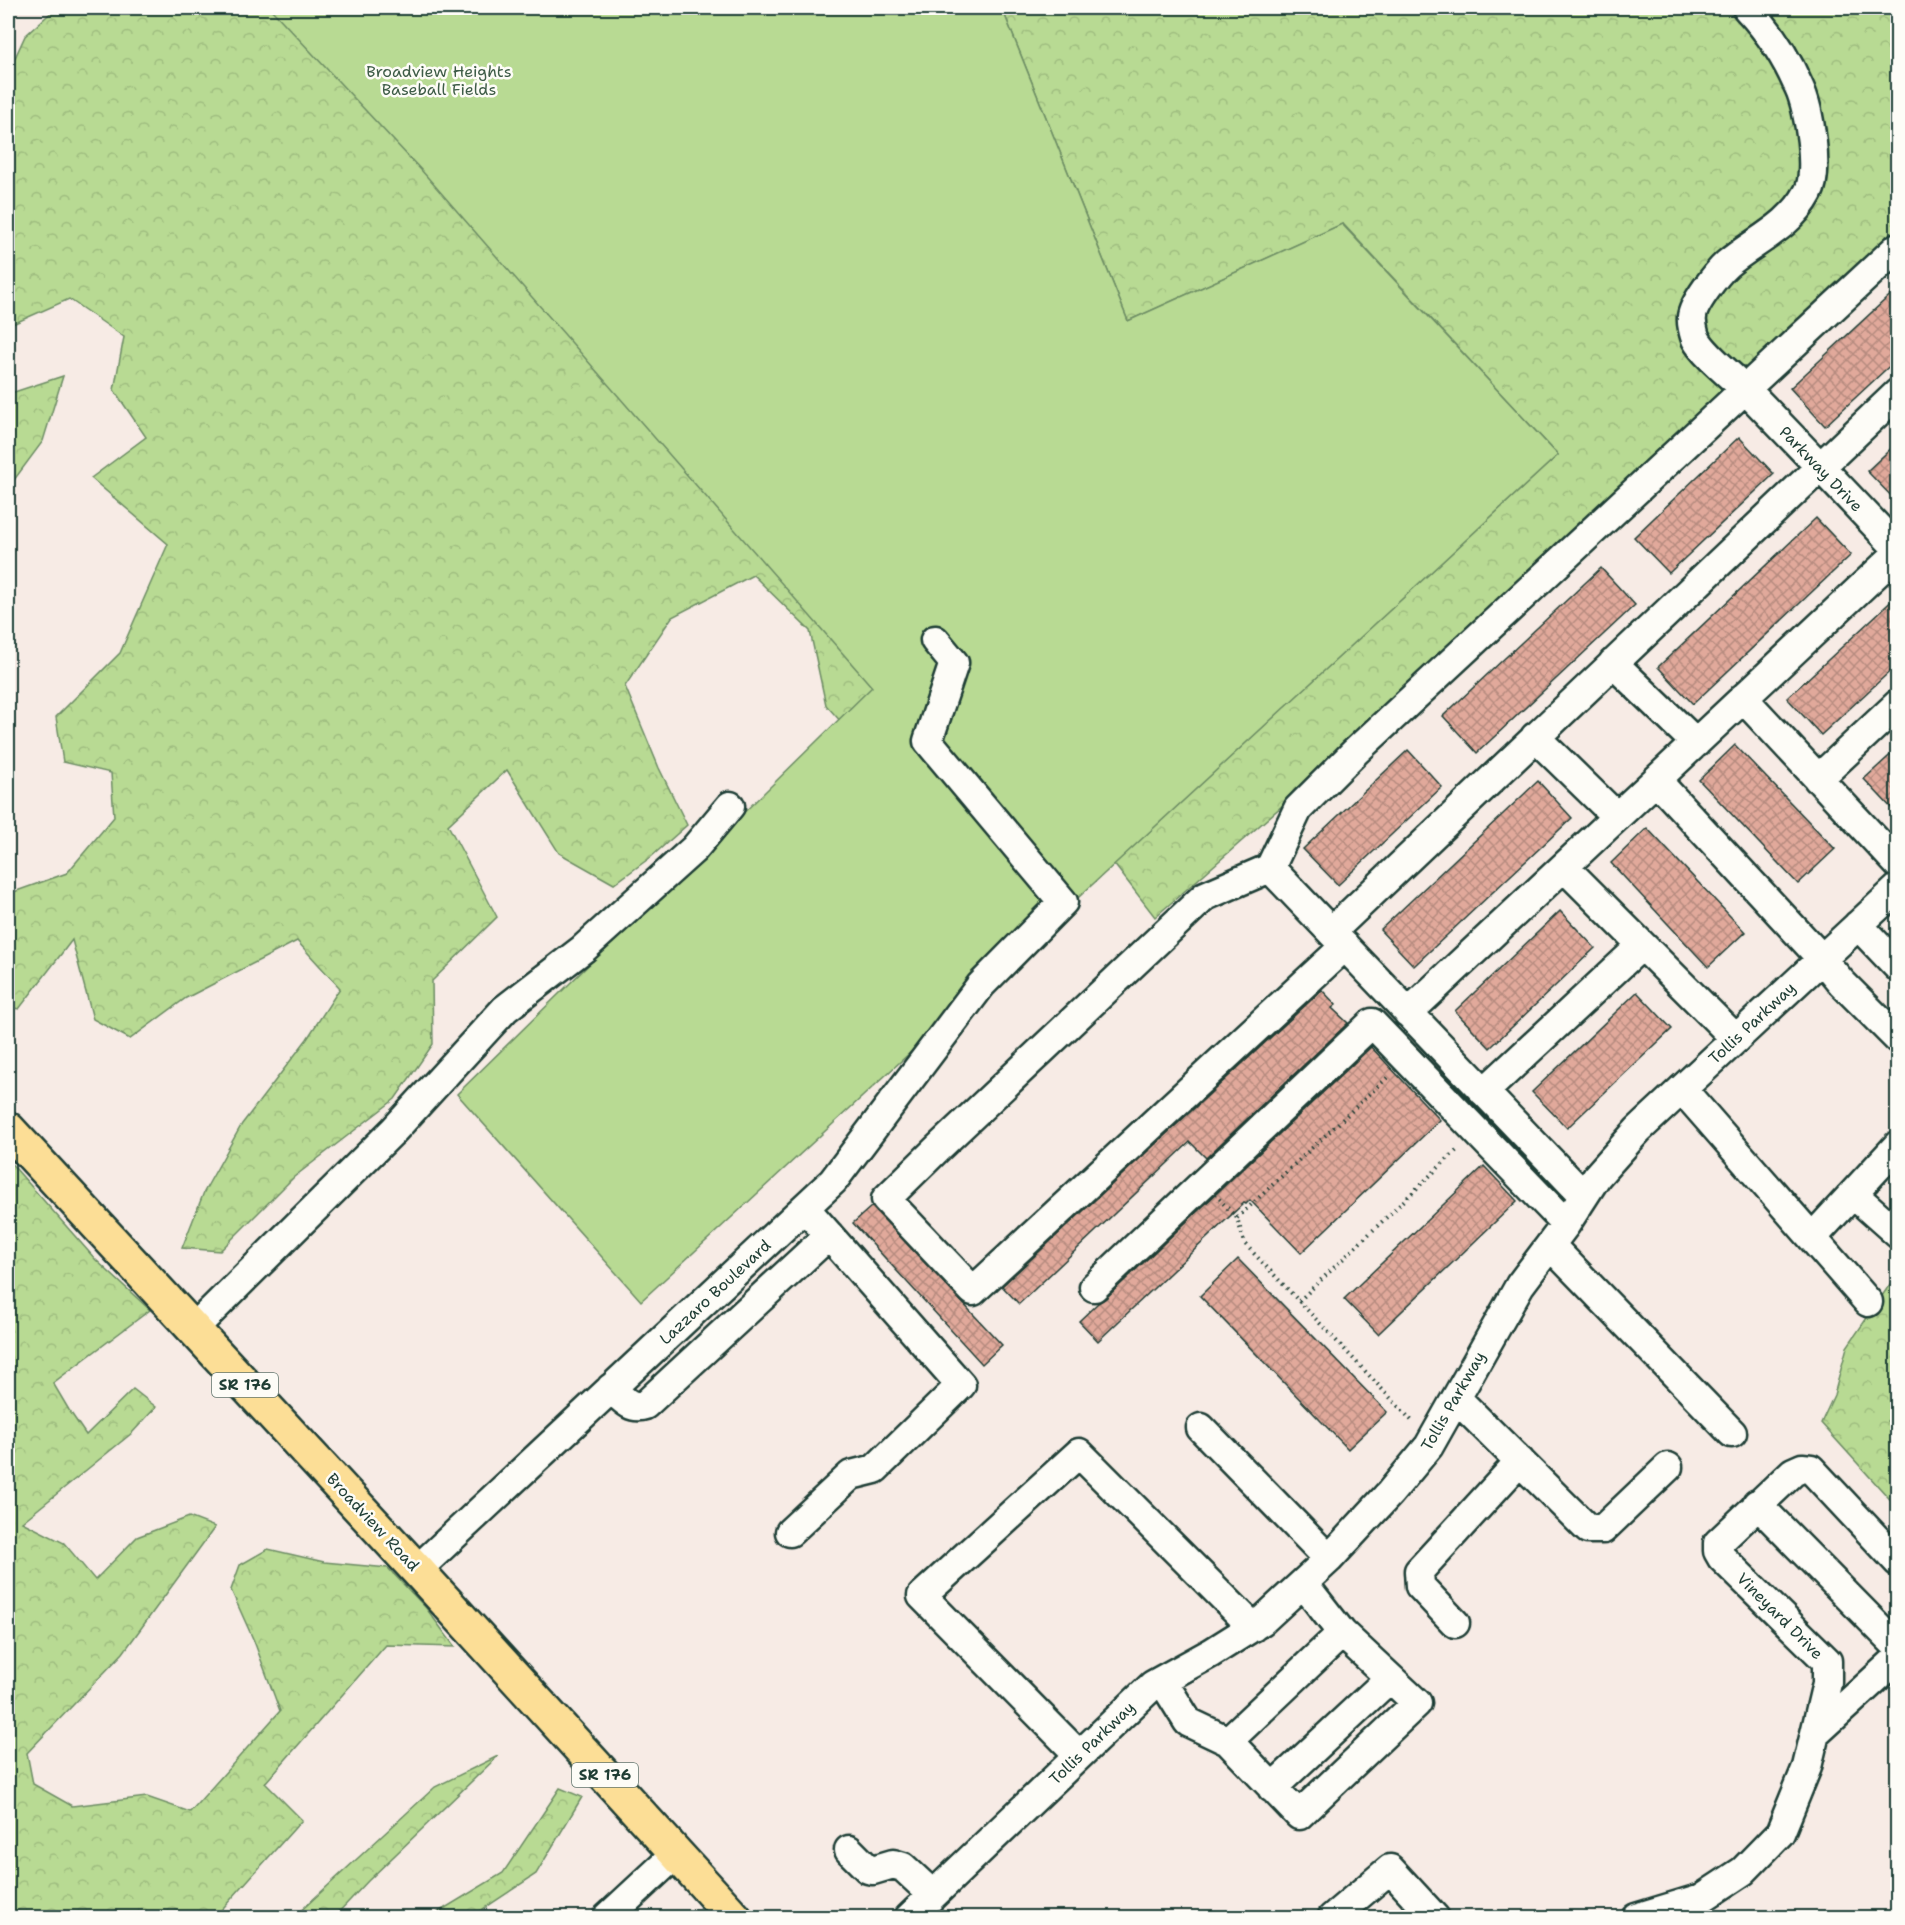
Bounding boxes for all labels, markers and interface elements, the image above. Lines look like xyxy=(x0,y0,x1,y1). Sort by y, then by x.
park label: Broadview Heights Baseball Fields xyxy=(366,61,512,100)
street label: Parkway Drive xyxy=(1775,422,1867,516)
street label: Tollis Parkway xyxy=(1704,977,1800,1069)
street label: Lazzaro Boulevard xyxy=(655,1235,775,1349)
street label: Tollis Parkway xyxy=(1416,1348,1490,1454)
road number: SR 176 xyxy=(212,1373,278,1397)
street label: Broadview Road xyxy=(322,1469,424,1575)
street label: Vineyard Drive xyxy=(1732,1568,1828,1664)
street label: Tollis Parkway xyxy=(1045,1697,1139,1789)
road number: SR 176 xyxy=(572,1763,638,1787)

